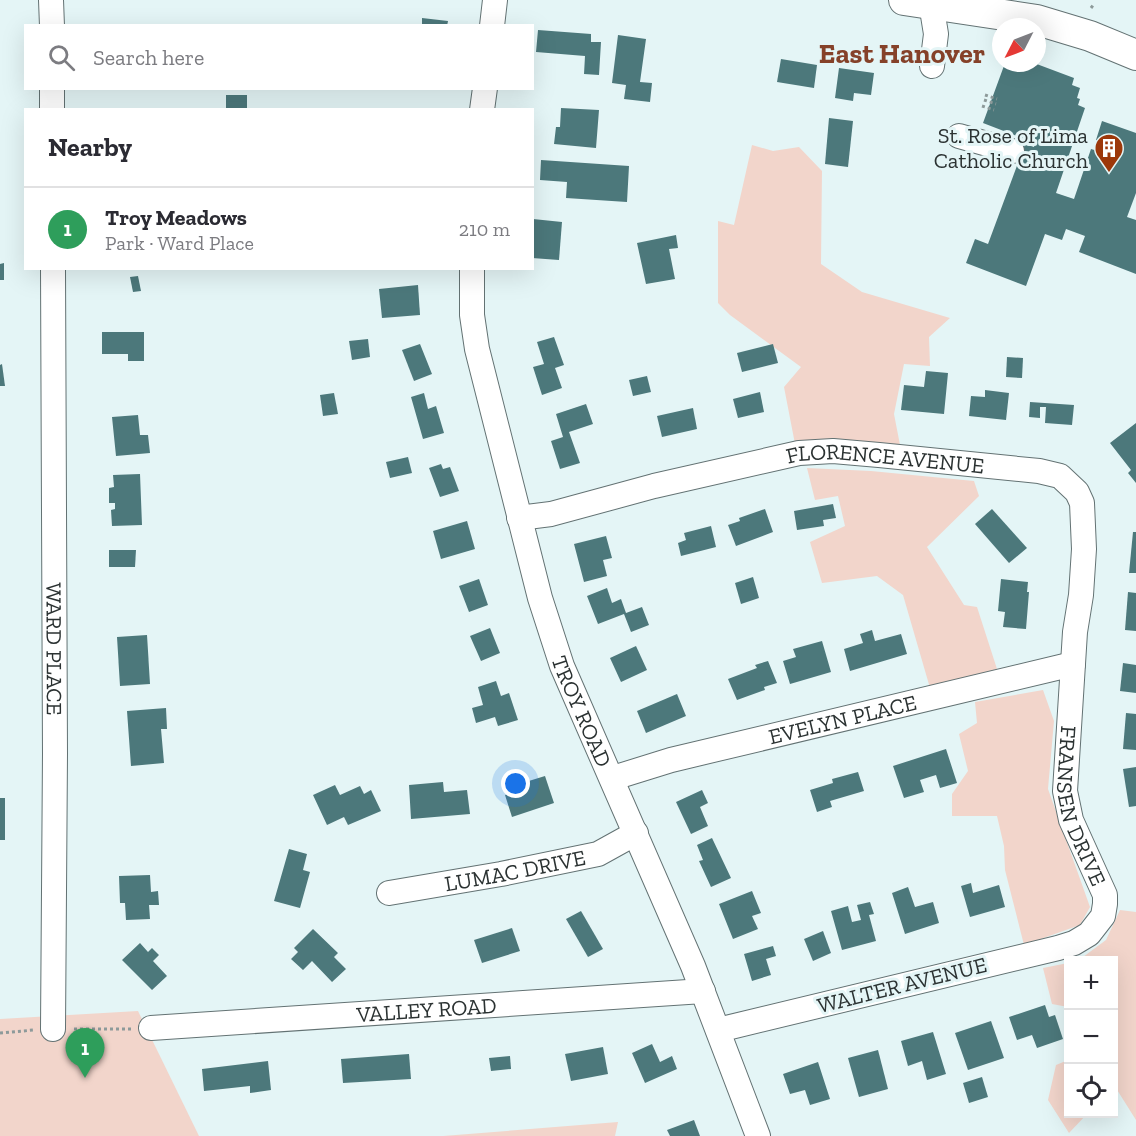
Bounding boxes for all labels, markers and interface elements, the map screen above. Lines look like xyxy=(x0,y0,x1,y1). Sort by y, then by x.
north arrow xyxy=(992,18,1046,72)
search box xyxy=(24,24,534,90)
district label: East Hanover xyxy=(819,37,985,70)
icon: search xyxy=(45,41,78,74)
text: Search here xyxy=(93,44,204,71)
place label: St. Rose of Lima Catholic Church xyxy=(934,122,1089,174)
text: Nearby xyxy=(48,131,132,163)
building icon: St. Rose of Lima Catholic Church xyxy=(1093,132,1125,174)
text: Troy Meadows xyxy=(105,204,247,231)
text: 1 xyxy=(63,217,72,241)
text: 210 m xyxy=(459,217,510,241)
text: Park · Ward Place xyxy=(105,231,254,255)
street label: FLORENCE AVENUE xyxy=(783,437,985,479)
street label: WARD PLACE xyxy=(41,582,68,716)
street label: TROY ROAD xyxy=(546,652,618,771)
street label: EVELYN PLACE xyxy=(766,688,919,750)
street label: FRANSEN DRIVE xyxy=(1051,725,1112,890)
your location xyxy=(501,769,530,798)
street label: LUMAC DRIVE xyxy=(443,843,588,897)
street label: WALTER AVENUE xyxy=(814,951,990,1019)
map controls xyxy=(1064,956,1118,1118)
button: + xyxy=(1064,956,1118,1010)
street label: VALLEY ROAD xyxy=(354,991,497,1028)
button: − xyxy=(1064,1010,1118,1064)
pin: 1 xyxy=(66,1028,104,1078)
button: locate xyxy=(1064,1064,1118,1118)

